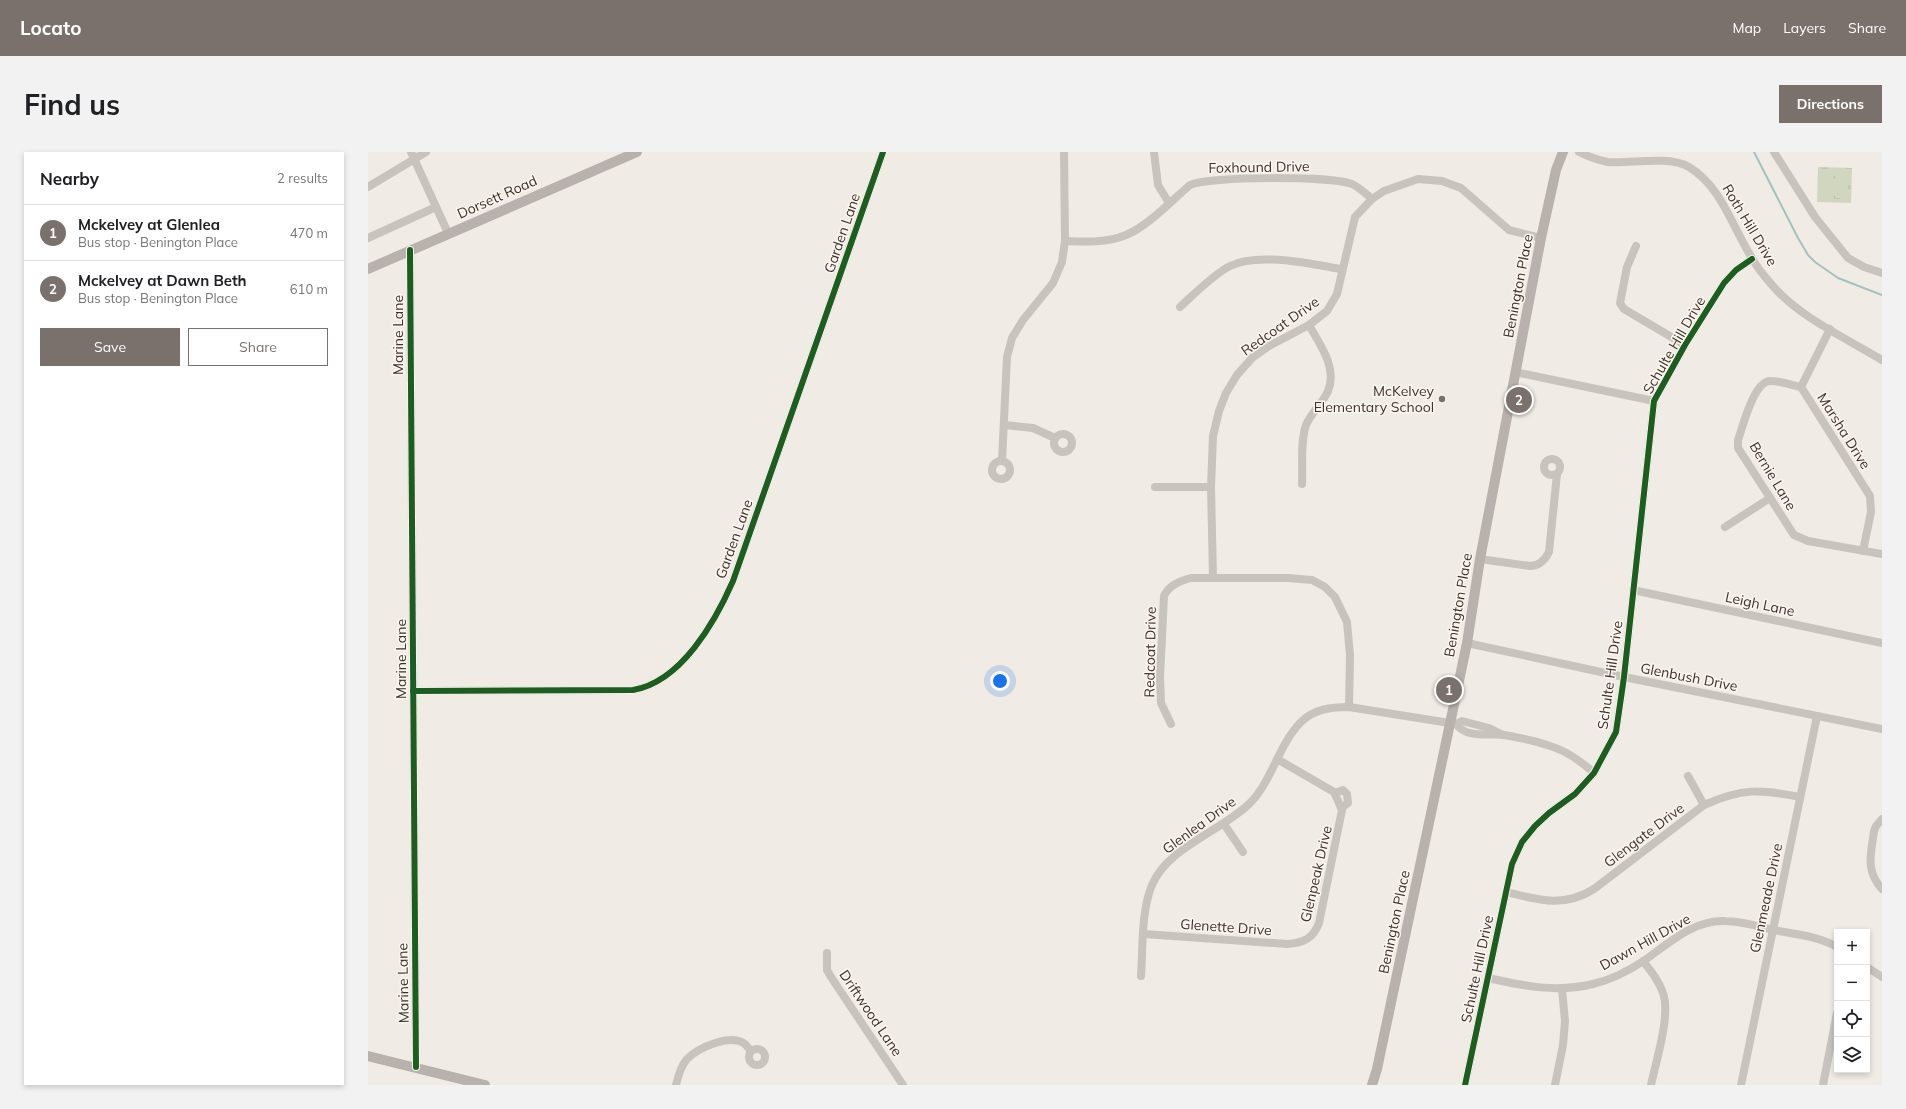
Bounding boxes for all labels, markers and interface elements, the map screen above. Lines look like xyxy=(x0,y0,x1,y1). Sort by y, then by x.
text: Locato xyxy=(20,16,81,40)
text: Map xyxy=(1732,19,1761,37)
text: Layers xyxy=(1783,19,1826,37)
text: Share xyxy=(1848,19,1886,37)
button: Directions xyxy=(1779,85,1882,123)
text: Find us xyxy=(24,87,120,122)
street label: Foxhound Drive xyxy=(1208,157,1310,177)
text: Nearby xyxy=(40,168,99,189)
text: 2 results xyxy=(277,170,328,186)
street label: Dorsett Road xyxy=(454,171,540,223)
street label: Roth Hill Drive xyxy=(1718,181,1782,269)
street label: Garden Lane xyxy=(820,191,864,275)
text: Mckelvey at Glenlea xyxy=(78,215,220,234)
text: 1 xyxy=(49,225,57,241)
text: 470 m xyxy=(290,225,328,241)
street label: Benington Place xyxy=(1499,233,1537,339)
text: Bus stop · Benington Place xyxy=(78,234,238,250)
text: Mckelvey at Dawn Beth xyxy=(78,271,247,290)
text: 2 xyxy=(49,281,57,297)
text: 610 m xyxy=(290,281,328,297)
text: Bus stop · Benington Place xyxy=(78,290,238,306)
street label: Redcoat Drive xyxy=(1238,292,1322,360)
street label: Schulte Hill Drive xyxy=(1639,293,1709,397)
street label: Marine Lane xyxy=(389,295,407,375)
button: Save xyxy=(40,328,180,366)
button: Share xyxy=(188,328,328,366)
place label: McKelvey Elementary School xyxy=(1314,382,1435,416)
pin: 2 xyxy=(1506,385,1532,415)
street label: Marsha Drive xyxy=(1813,390,1875,472)
marker: McKelvey Elementary School xyxy=(1437,394,1447,404)
street label: Bernie Lane xyxy=(1745,438,1801,514)
street label: Garden Lane xyxy=(711,497,757,581)
street label: Benington Place xyxy=(1440,552,1476,658)
street label: Leigh Lane xyxy=(1724,588,1796,620)
street label: Redcoat Drive xyxy=(1140,606,1160,698)
street label: Marine Lane xyxy=(392,619,410,699)
street label: Schulte Hill Drive xyxy=(1593,619,1627,731)
street label: Glenbush Drive xyxy=(1639,659,1739,695)
your location xyxy=(990,671,1010,691)
pin: 1 xyxy=(1436,675,1462,705)
street label: Glenlea Drive xyxy=(1159,792,1239,858)
street label: Glengate Drive xyxy=(1600,799,1688,871)
street label: Glenpeak Drive xyxy=(1296,824,1336,924)
street label: Glenmeade Drive xyxy=(1746,842,1786,954)
street label: Benington Place xyxy=(1374,869,1414,975)
street label: Dawn Hill Drive xyxy=(1596,910,1694,974)
street label: Schulte Hill Drive xyxy=(1457,914,1497,1024)
street label: Glenette Drive xyxy=(1180,915,1272,939)
map controls xyxy=(1834,929,1870,1073)
button: + xyxy=(1834,929,1870,965)
street label: Marine Lane xyxy=(393,943,413,1023)
button: − xyxy=(1834,965,1870,1001)
street label: Driftwood Lane xyxy=(836,966,906,1060)
button: locate xyxy=(1834,1001,1870,1037)
button: layers xyxy=(1834,1037,1870,1073)

